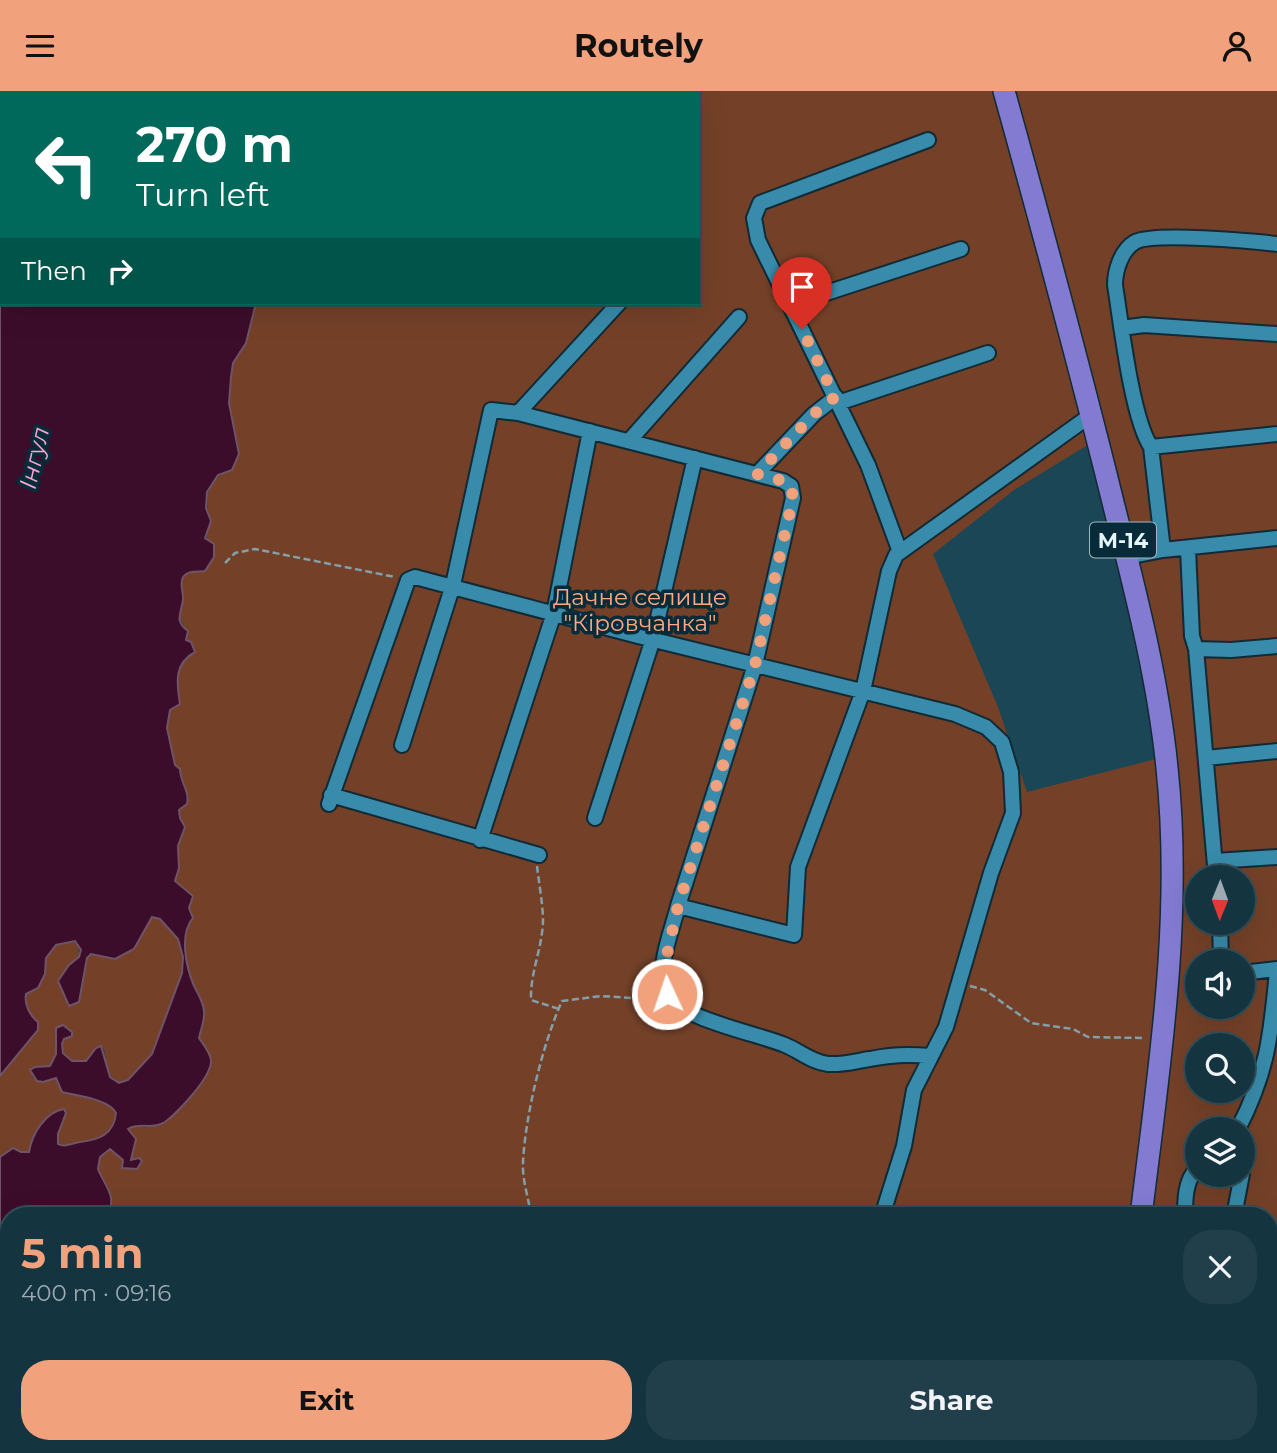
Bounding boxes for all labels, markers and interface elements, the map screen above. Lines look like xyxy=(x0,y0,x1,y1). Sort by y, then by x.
text: Routely xyxy=(574,26,703,65)
icon: menu xyxy=(21,27,59,65)
icon: person xyxy=(1218,27,1256,65)
text: 270 m xyxy=(136,115,293,174)
icon: left xyxy=(21,119,112,210)
text: Turn left xyxy=(136,175,270,214)
icon: right xyxy=(101,252,139,290)
text: Then xyxy=(21,255,87,287)
pin xyxy=(772,257,832,329)
icon: arrive xyxy=(783,268,821,306)
water label: Інгул xyxy=(13,424,55,492)
road number: М-14 xyxy=(1090,523,1156,557)
park label: Дачне селище "Кіровчанка" xyxy=(553,583,727,637)
north arrow xyxy=(1185,865,1255,935)
map controls xyxy=(1185,865,1255,1187)
button: sound xyxy=(1185,949,1255,1019)
position arrow xyxy=(630,957,704,1031)
button: search xyxy=(1185,1033,1255,1103)
button: layers xyxy=(1185,1117,1255,1187)
text: 5 min xyxy=(21,1227,144,1279)
button: close xyxy=(1183,1230,1257,1304)
text: 400 m · 09:16 xyxy=(21,1279,171,1307)
button: Exit xyxy=(21,1360,632,1440)
button: Share xyxy=(646,1360,1257,1440)

